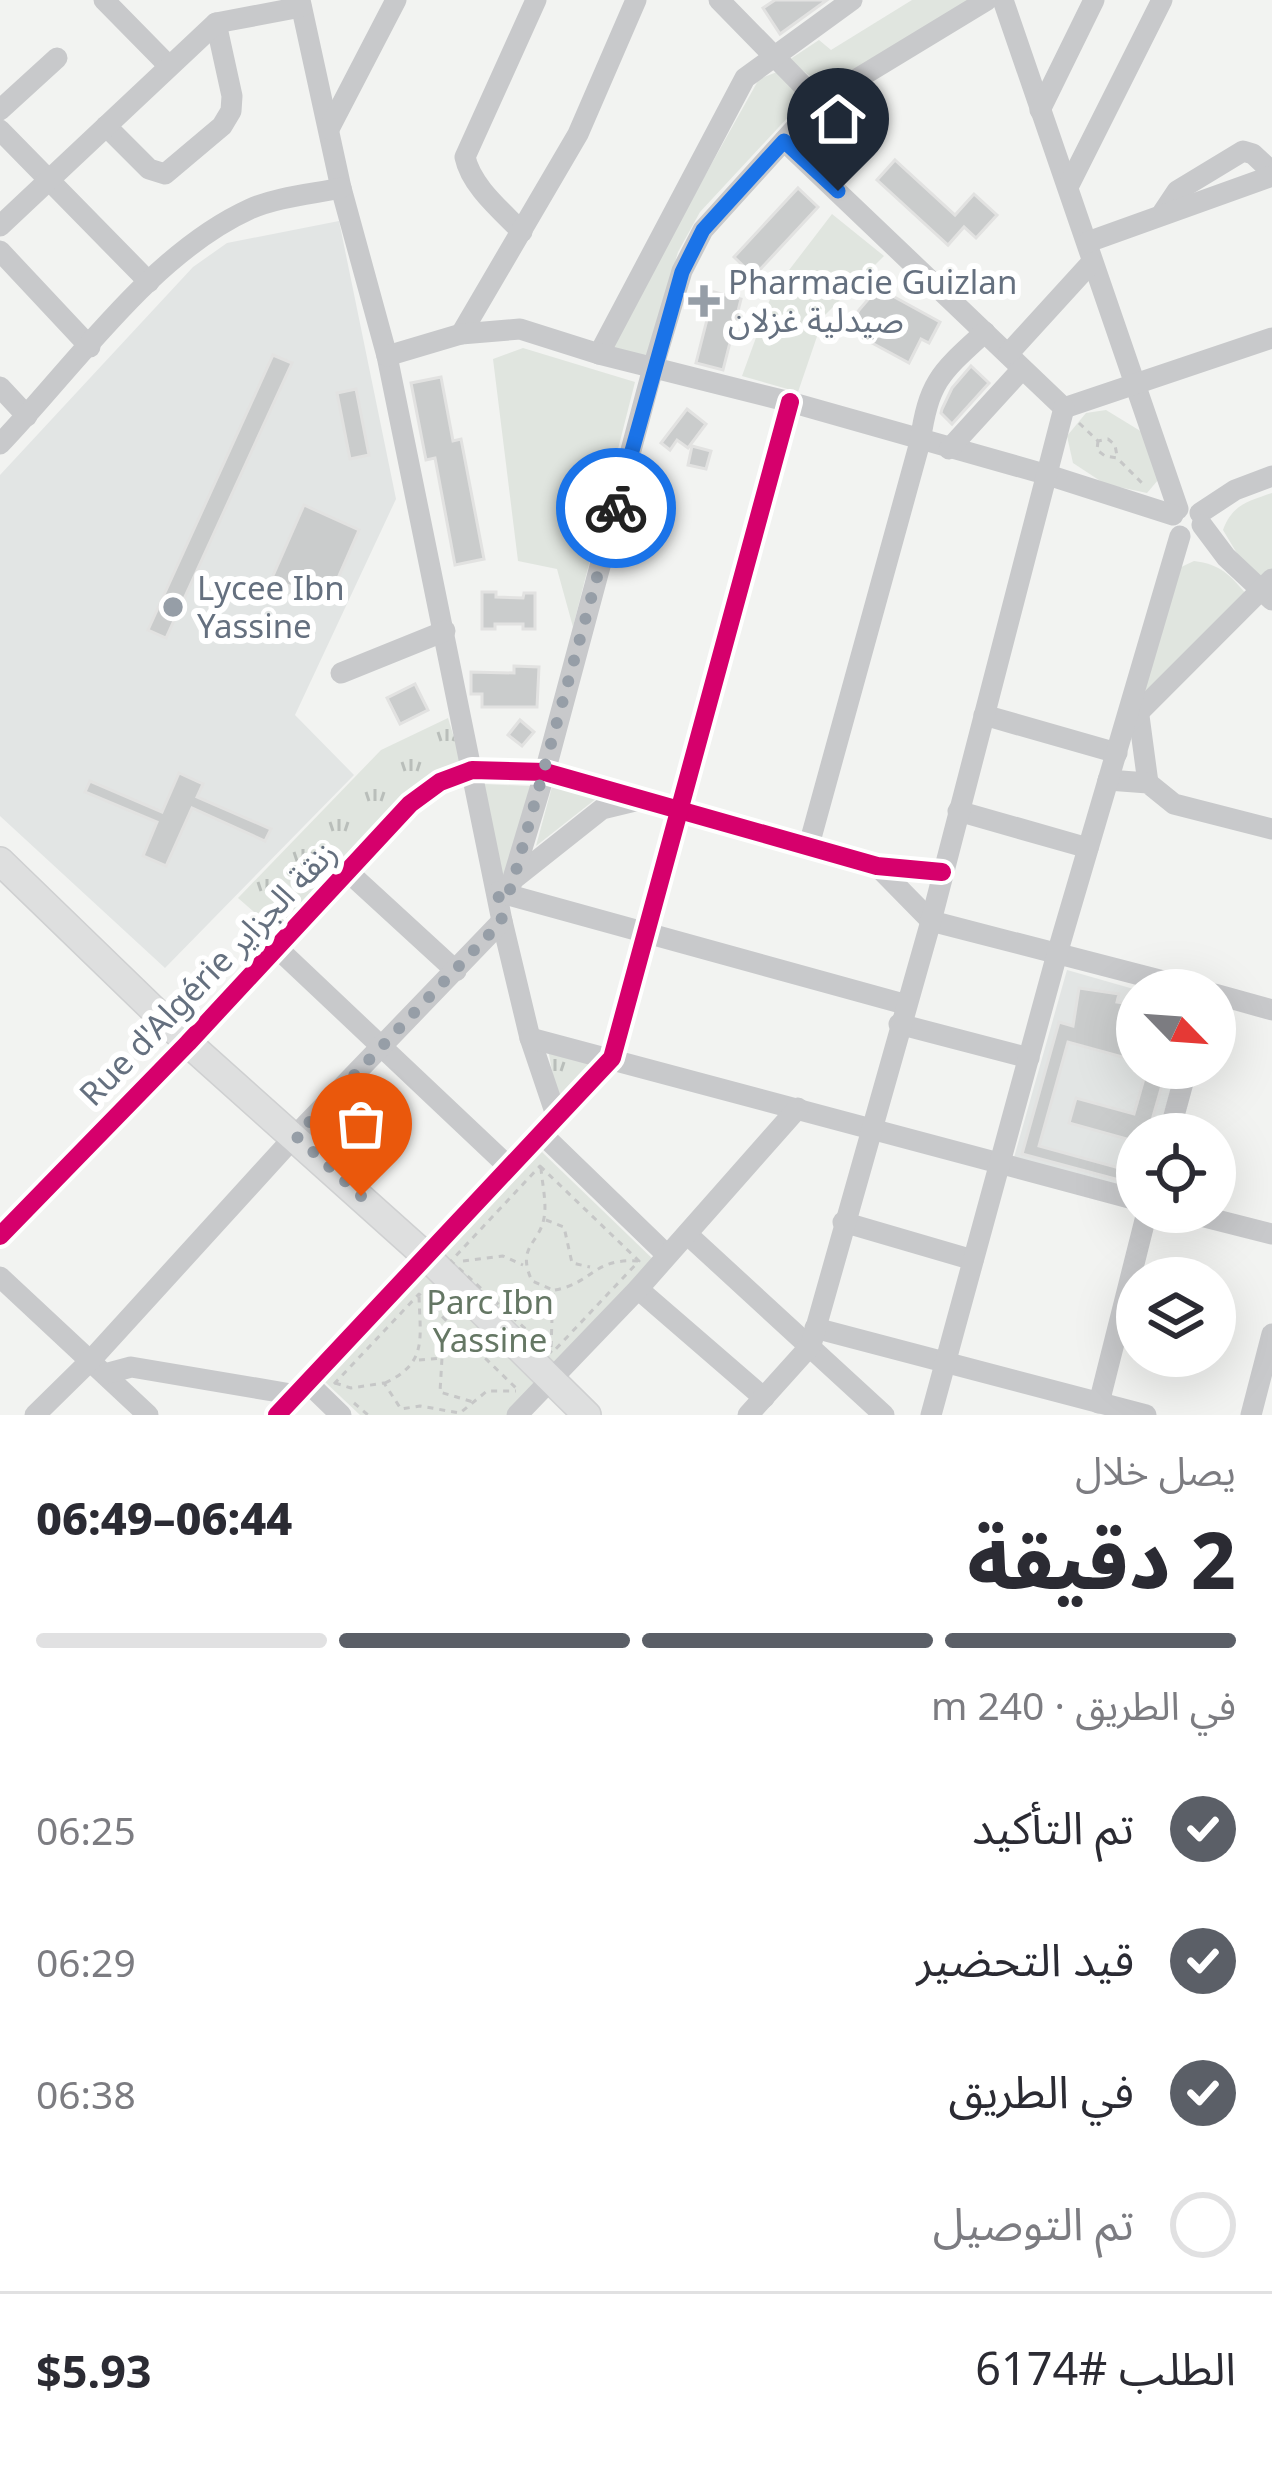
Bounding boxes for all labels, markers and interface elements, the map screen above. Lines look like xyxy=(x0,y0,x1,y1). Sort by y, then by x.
pin xyxy=(787,68,889,191)
icon: home xyxy=(805,86,871,152)
place label: Pharmacie Guizlan صيدلية غزلان xyxy=(728,259,1017,342)
marker: Pharmacie Guizlan صيدلية غزلان xyxy=(691,288,717,314)
courier xyxy=(556,448,676,568)
icon: bike xyxy=(583,475,649,541)
place label: Lycee Ibn Yassine xyxy=(197,565,345,648)
marker: Lycee Ibn Yassine xyxy=(160,594,186,620)
street label: Rue d'Algérie زنقة الجزاير xyxy=(69,830,346,1115)
north arrow xyxy=(1116,969,1236,1089)
map controls xyxy=(1116,969,1236,1377)
pin xyxy=(310,1073,412,1196)
icon: bag xyxy=(328,1091,394,1157)
button: locate xyxy=(1116,1113,1236,1233)
button: layers xyxy=(1116,1257,1236,1377)
park label: Parc Ibn Yassine xyxy=(426,1279,554,1362)
text: يصل خلال xyxy=(1075,1443,1236,1496)
text: 06:44–06:49 xyxy=(36,1487,292,1548)
text: 2 دقيقة xyxy=(967,1506,1236,1612)
text: في الطريق · 240 m xyxy=(931,1678,1236,1731)
text: تم التأكيد xyxy=(972,1796,1134,1857)
icon: check xyxy=(1170,1796,1236,1862)
text: 06:25 xyxy=(36,1803,136,1856)
text: قيد التحضير xyxy=(916,1928,1134,1989)
icon: check xyxy=(1170,1928,1236,1994)
text: 06:29 xyxy=(36,1935,136,1988)
text: في الطريق xyxy=(948,2060,1134,2121)
icon: check xyxy=(1170,2060,1236,2126)
text: 06:38 xyxy=(36,2067,136,2120)
text: تم التوصيل xyxy=(933,2192,1134,2253)
text: الطلب #6174 xyxy=(975,2337,1236,2398)
text: $5.93 xyxy=(36,2340,152,2401)

